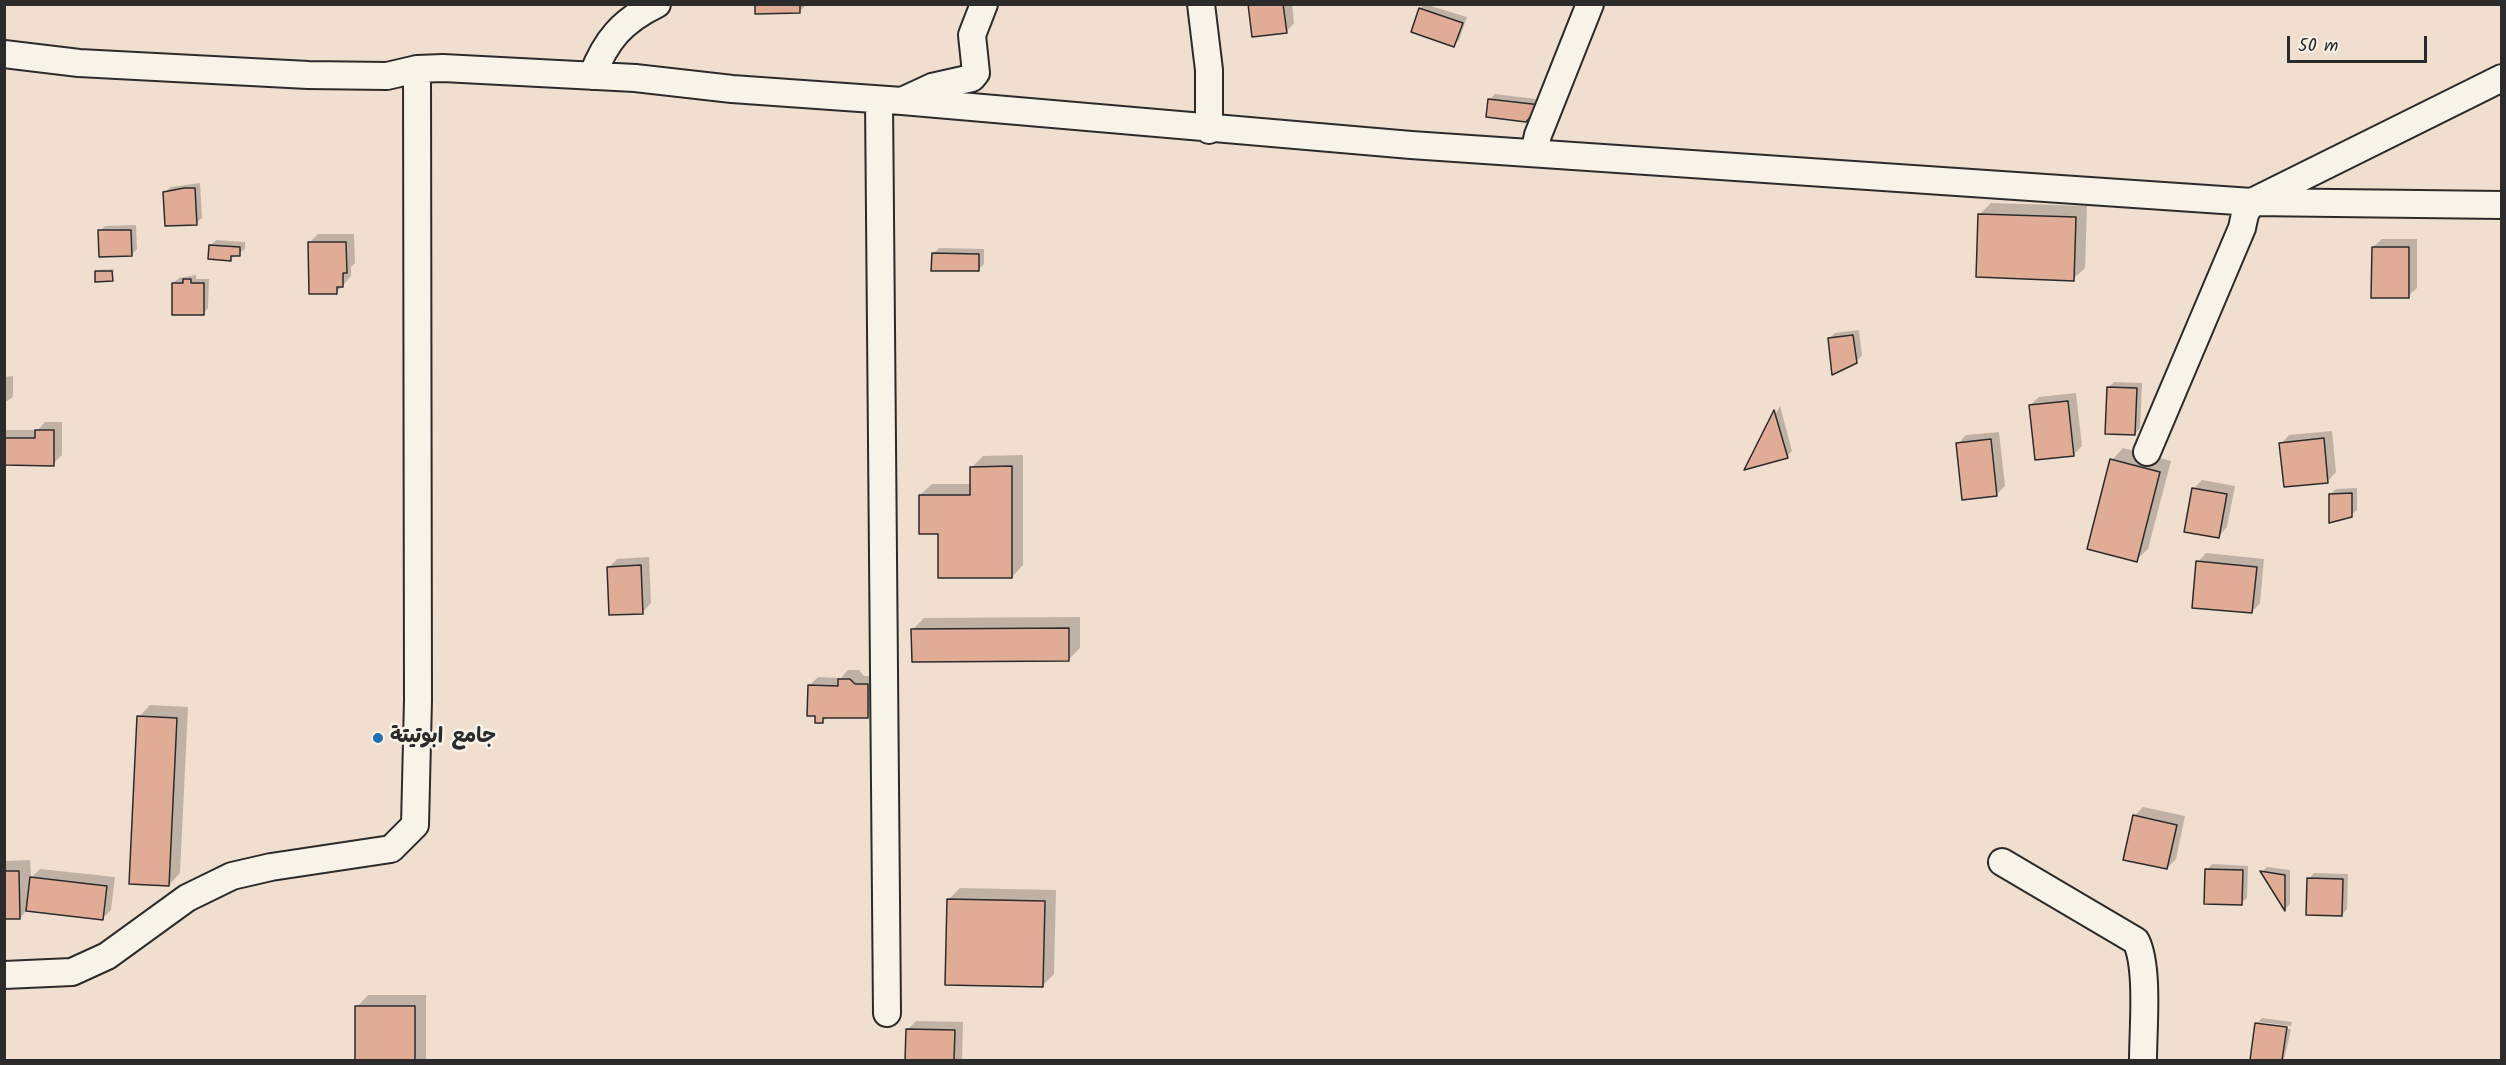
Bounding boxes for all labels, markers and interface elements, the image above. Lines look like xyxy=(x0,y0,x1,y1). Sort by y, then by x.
scale bar xyxy=(2290,24,2430,62)
text: 50 m xyxy=(2298,32,2338,61)
place label: جامع ابوتيتة xyxy=(390,725,496,751)
marker: جامع ابوتيتة xyxy=(371,731,385,745)

